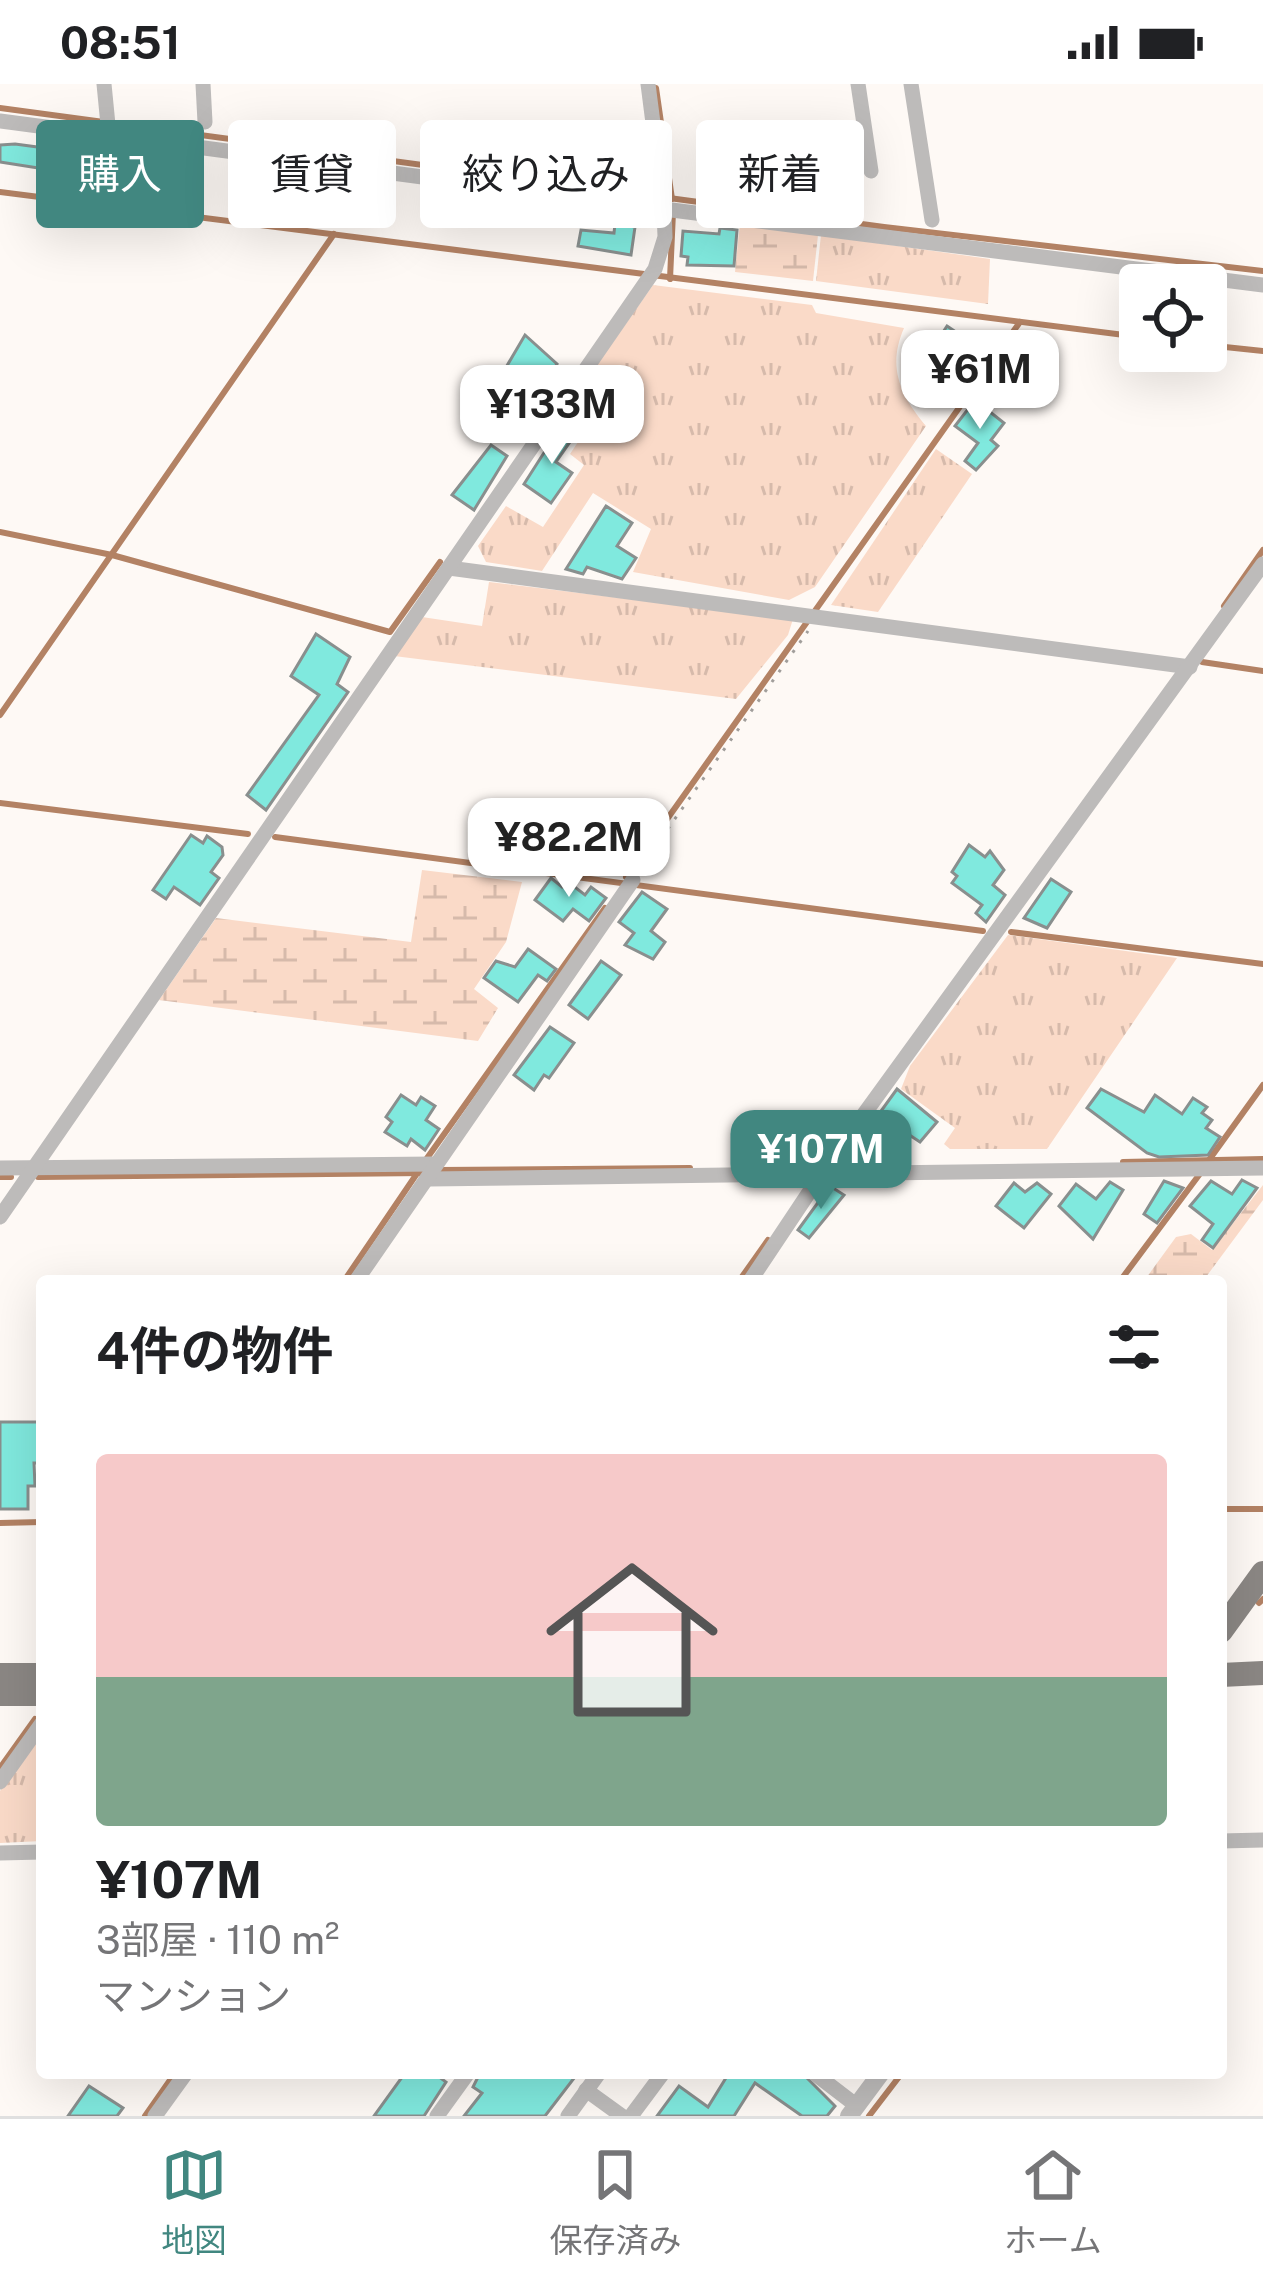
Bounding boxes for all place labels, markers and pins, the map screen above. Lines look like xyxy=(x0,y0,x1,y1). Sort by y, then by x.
pin: ¥61M xyxy=(909,330,1051,432)
pin: ¥133M xyxy=(468,365,636,467)
pin: ¥82.2M xyxy=(471,798,667,900)
pin: ¥107M xyxy=(737,1110,905,1212)

